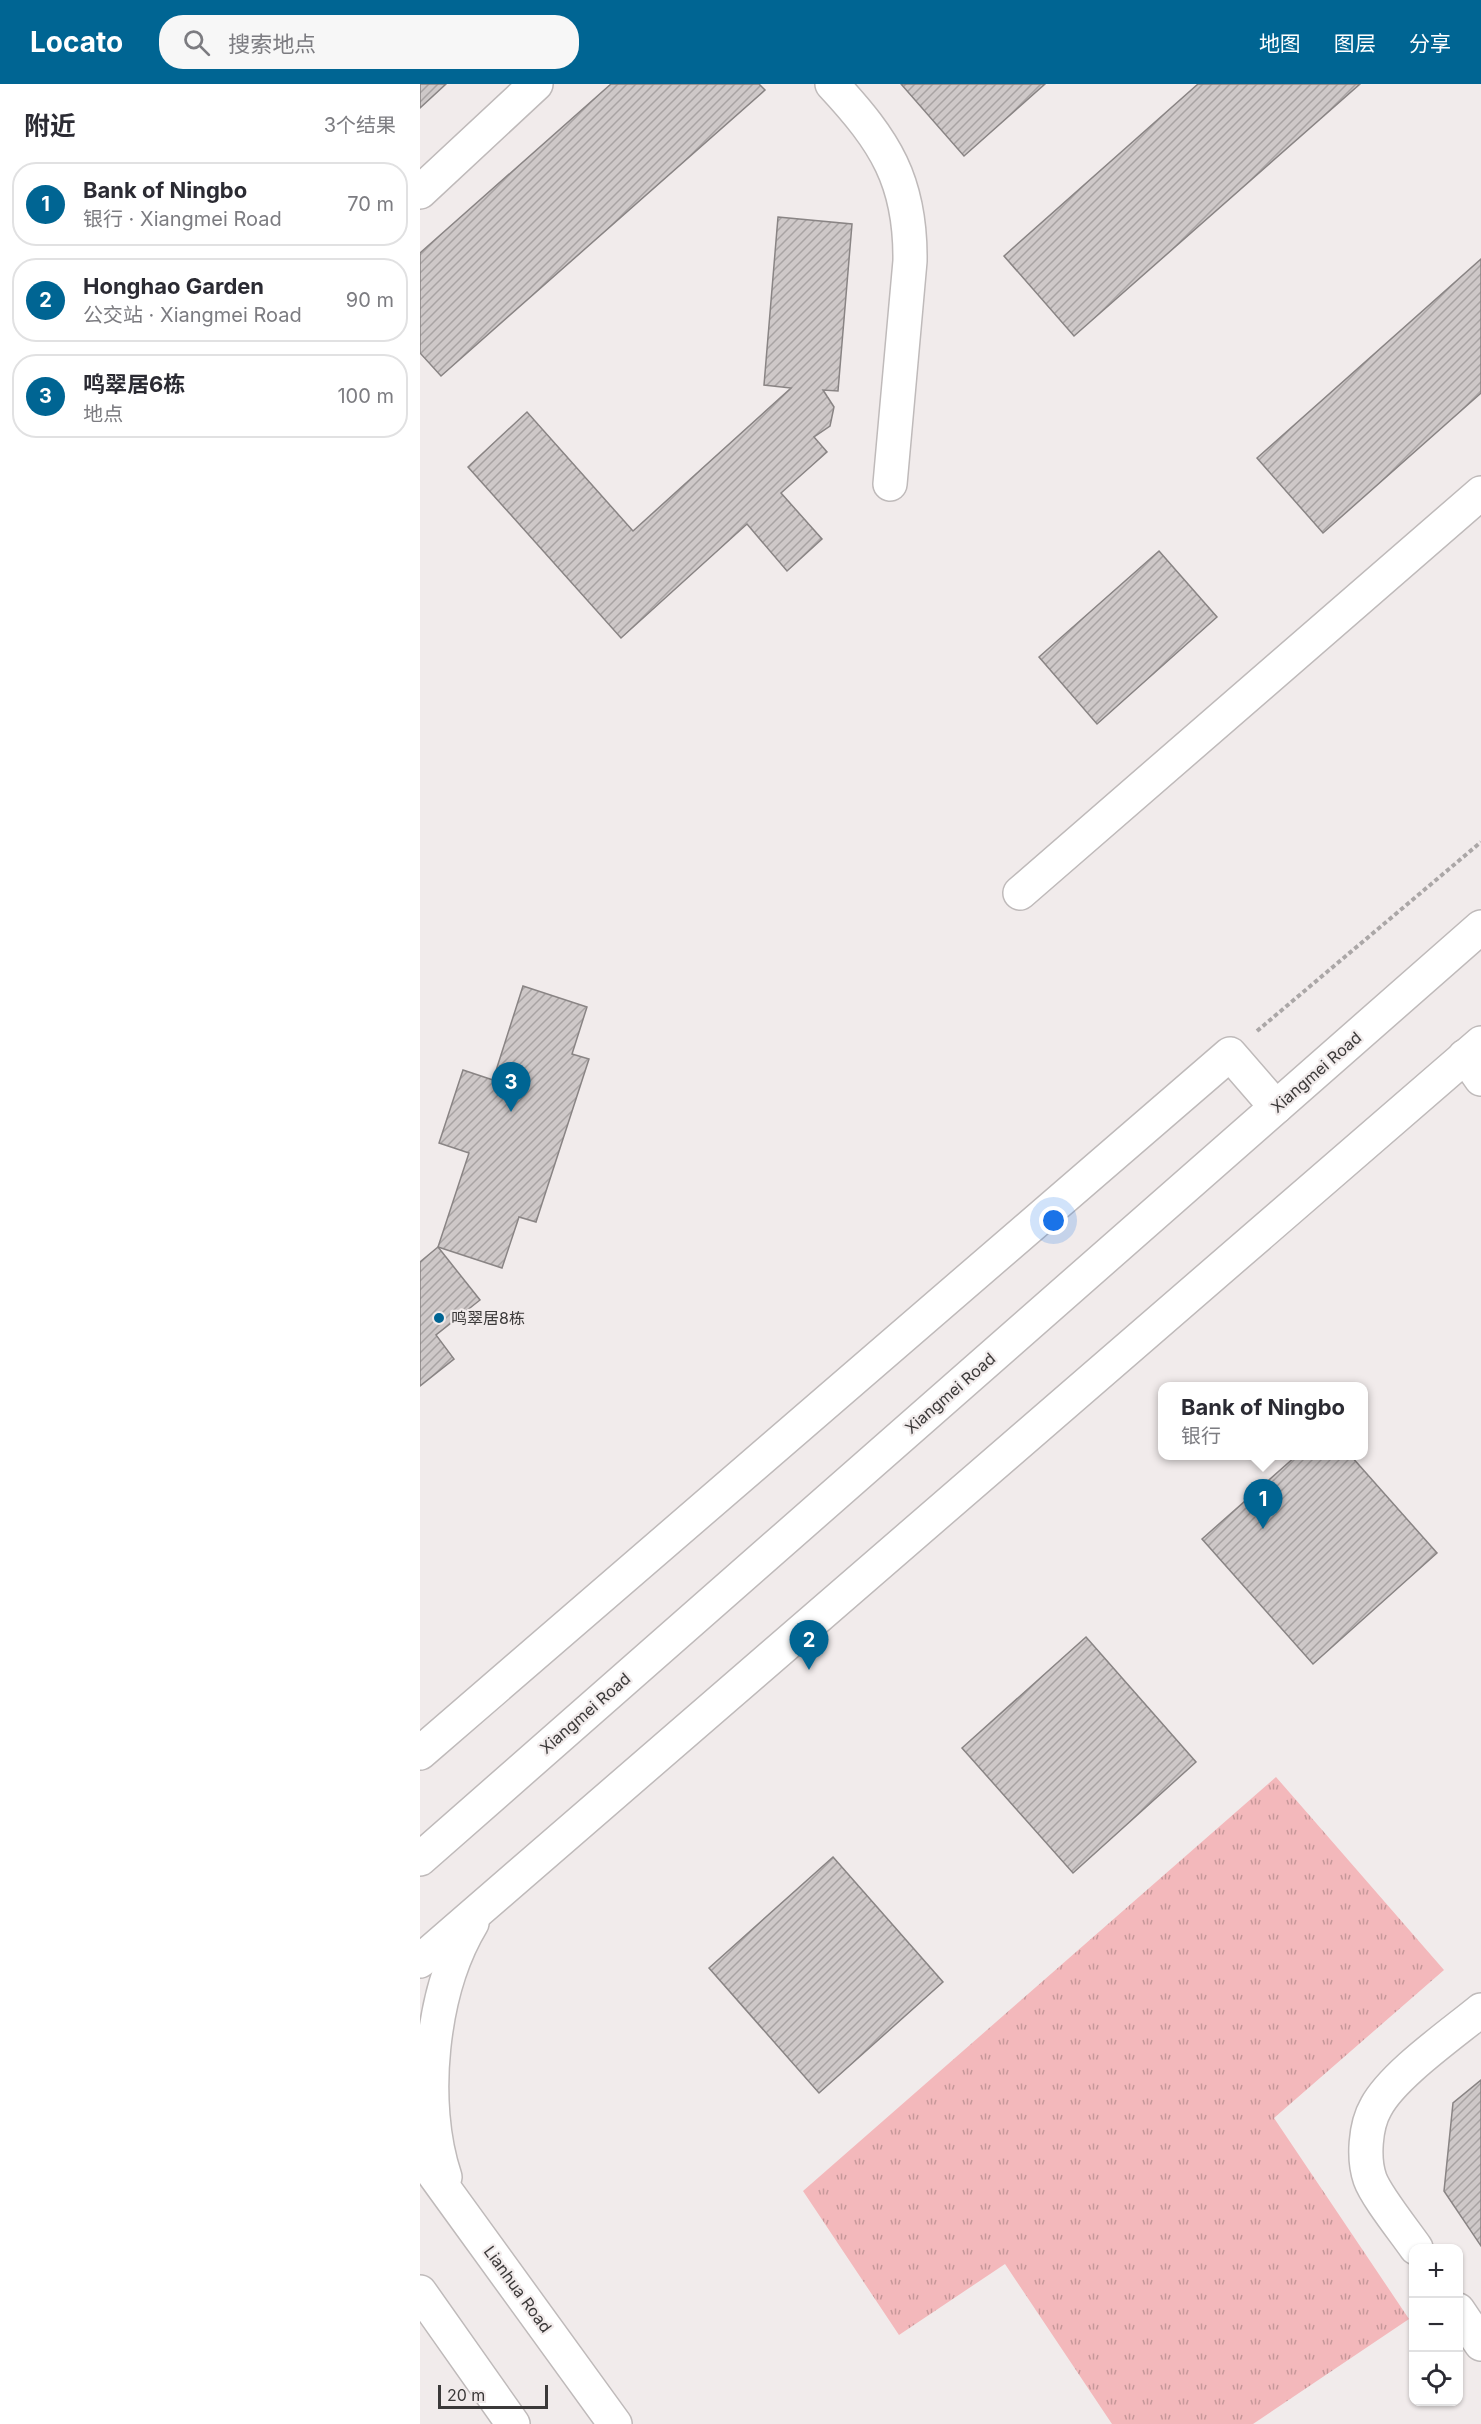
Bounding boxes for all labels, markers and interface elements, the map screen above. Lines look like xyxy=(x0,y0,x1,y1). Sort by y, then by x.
search box xyxy=(159,15,579,69)
text: Locato xyxy=(30,25,123,59)
icon: search xyxy=(180,26,213,59)
text: 搜索地点 xyxy=(228,31,316,57)
text: 地图 xyxy=(1259,31,1301,56)
text: 图层 xyxy=(1334,31,1376,56)
text: 分享 xyxy=(1409,31,1451,56)
text: 附近 xyxy=(24,110,76,141)
text: 3个结果 xyxy=(324,113,396,137)
text: Bank of Ningbo xyxy=(83,177,247,203)
text: 1 xyxy=(41,192,50,216)
text: 70 m xyxy=(347,192,394,216)
text: 银行 · Xiangmei Road xyxy=(83,207,282,231)
text: Honghao Garden xyxy=(83,273,264,299)
text: 2 xyxy=(39,288,52,312)
text: 90 m xyxy=(346,288,394,312)
text: 公交站 · Xiangmei Road xyxy=(83,303,302,327)
text: 鸣翠居6栋 xyxy=(83,371,185,397)
text: 3 xyxy=(39,384,52,408)
text: 100 m xyxy=(337,384,394,408)
text: 地点 xyxy=(83,402,123,426)
street label: Xiangmei Road xyxy=(1267,1027,1365,1117)
pin: 3 xyxy=(492,1062,530,1112)
your location xyxy=(1039,1206,1068,1235)
place label: 鸣翠居8栋 xyxy=(451,1308,525,1328)
marker: 鸣翠居8栋 xyxy=(432,1311,446,1325)
street label: Xiangmei Road xyxy=(901,1348,999,1438)
popup xyxy=(1158,1382,1368,1460)
text: Bank of Ningbo xyxy=(1181,1394,1345,1420)
text: 银行 xyxy=(1181,1424,1221,1448)
pin: 1 xyxy=(1244,1480,1282,1529)
pin: 2 xyxy=(790,1620,828,1670)
street label: Xiangmei Road xyxy=(536,1668,634,1758)
street label: Lianhua Road xyxy=(480,2242,556,2336)
map controls xyxy=(1409,2244,1463,2406)
button: + xyxy=(1409,2244,1463,2298)
button: − xyxy=(1409,2298,1463,2352)
button: locate xyxy=(1409,2352,1463,2406)
scale bar xyxy=(438,2382,548,2410)
text: 20 m xyxy=(447,2385,485,2405)

